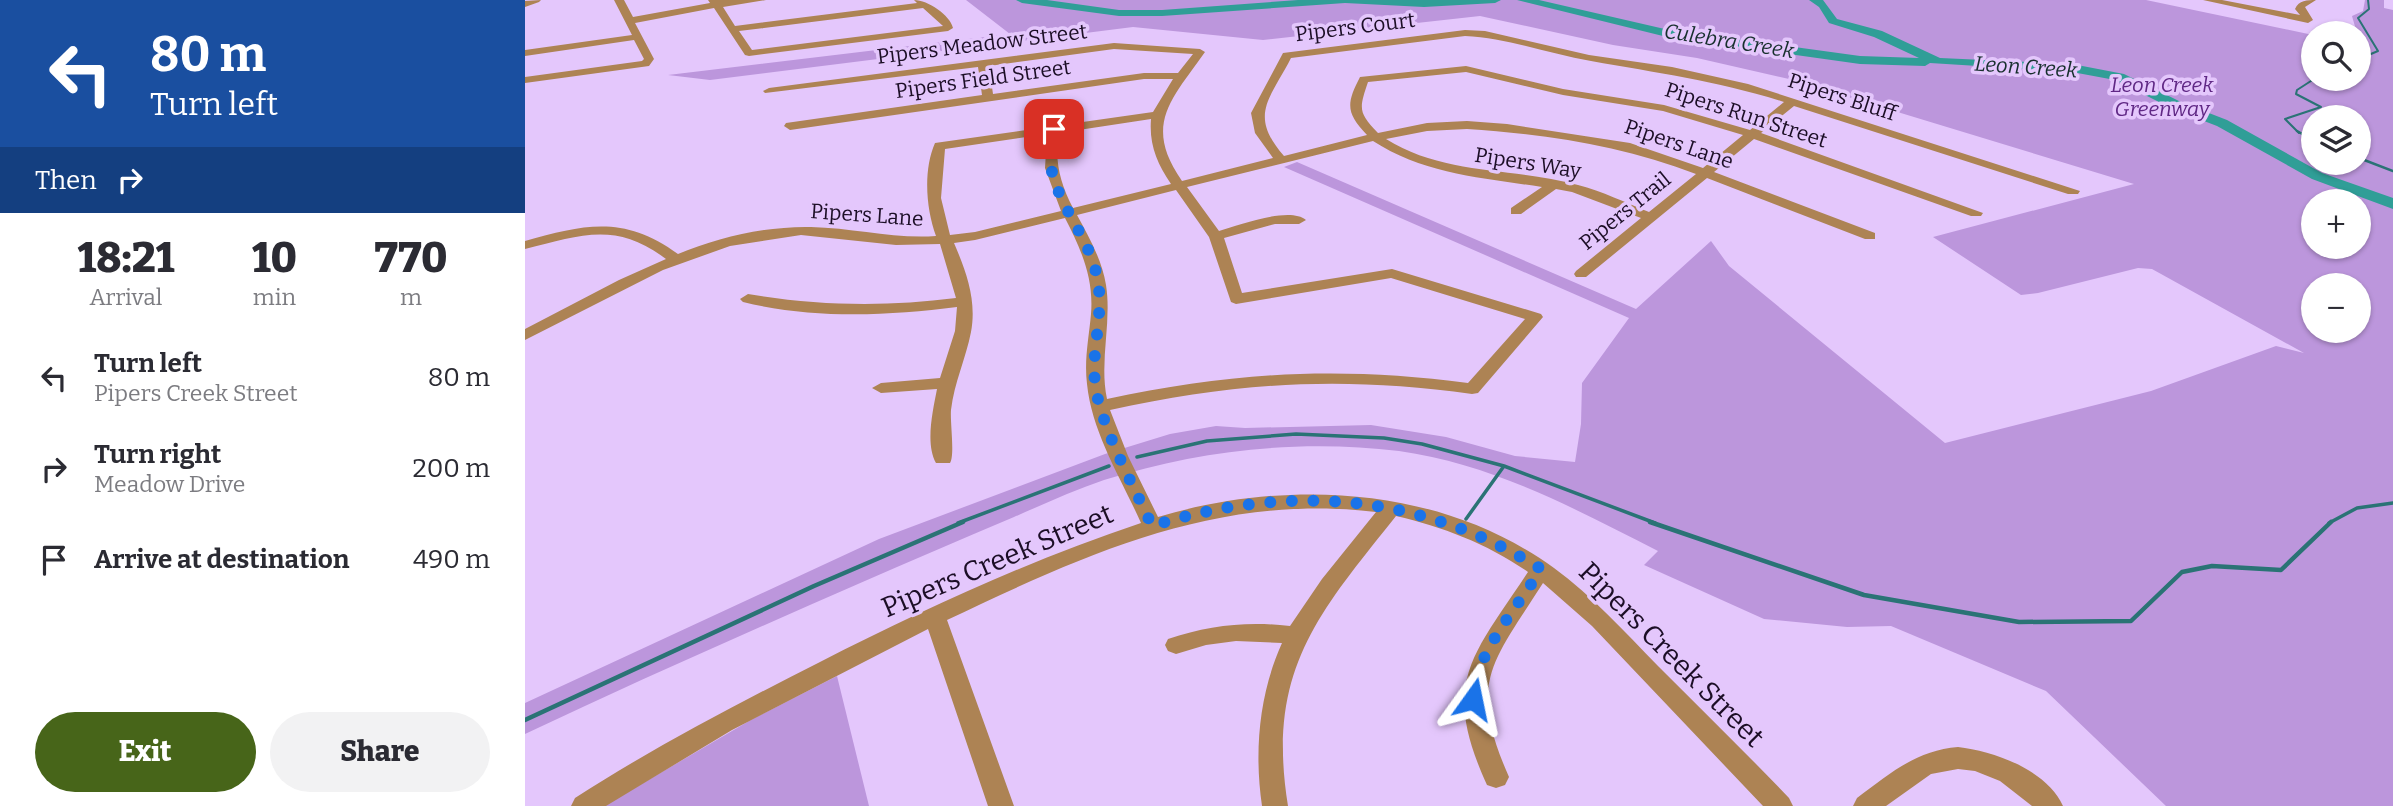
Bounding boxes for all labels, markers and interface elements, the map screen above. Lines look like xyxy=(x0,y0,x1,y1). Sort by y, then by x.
street label: Pipers Court xyxy=(1293,7,1417,47)
street label: Pipers Meadow Street xyxy=(875,18,1089,70)
water label: Culebra Creek xyxy=(1662,18,1796,64)
map controls xyxy=(2301,21,2371,343)
button: search xyxy=(2301,21,2371,91)
text: 80 m xyxy=(150,25,266,84)
icon: left xyxy=(35,28,126,119)
water label: Leon Creek xyxy=(1974,50,2079,84)
street label: Pipers Field Street xyxy=(894,54,1073,104)
street label: Pipers Bluff xyxy=(1785,67,1901,127)
park label: Leon Creek Greenway xyxy=(2110,72,2214,122)
street label: Pipers Run Street xyxy=(1662,77,1831,154)
text: Turn left xyxy=(150,85,278,123)
pin xyxy=(1024,99,1084,159)
button: layers xyxy=(2301,105,2371,175)
icon: arrive xyxy=(1035,110,1073,148)
street label: Pipers Lane xyxy=(1621,113,1737,175)
street label: Pipers Way xyxy=(1473,142,1584,184)
icon: right xyxy=(111,161,149,199)
text: Then xyxy=(35,165,97,196)
street label: Pipers Trail xyxy=(1574,166,1676,256)
button: + xyxy=(2301,189,2371,259)
street label: Pipers Lane xyxy=(810,198,924,232)
text: 18:21 xyxy=(78,233,174,283)
text: 10 xyxy=(252,233,297,283)
text: 770 xyxy=(375,233,447,283)
button: − xyxy=(2301,273,2371,343)
text: Arrival xyxy=(90,283,162,311)
text: min xyxy=(253,283,296,311)
text: m xyxy=(400,283,422,311)
text: Turn left xyxy=(94,348,202,379)
icon: left xyxy=(35,359,73,397)
text: 80 m xyxy=(428,362,490,393)
text: Pipers Creek Street xyxy=(94,379,298,407)
text: Turn right xyxy=(94,439,221,470)
icon: right xyxy=(35,450,73,488)
text: 200 m xyxy=(413,453,490,484)
text: Meadow Drive xyxy=(94,470,245,498)
street label: Pipers Creek Street xyxy=(877,497,1118,624)
icon: arrive xyxy=(35,541,73,579)
text: Arrive at destination xyxy=(94,544,349,575)
text: 490 m xyxy=(413,544,490,575)
street label: Pipers Creek Street xyxy=(1572,555,1771,754)
position arrow xyxy=(1436,662,1510,736)
button: Exit xyxy=(35,712,256,792)
button: Share xyxy=(270,712,490,792)

